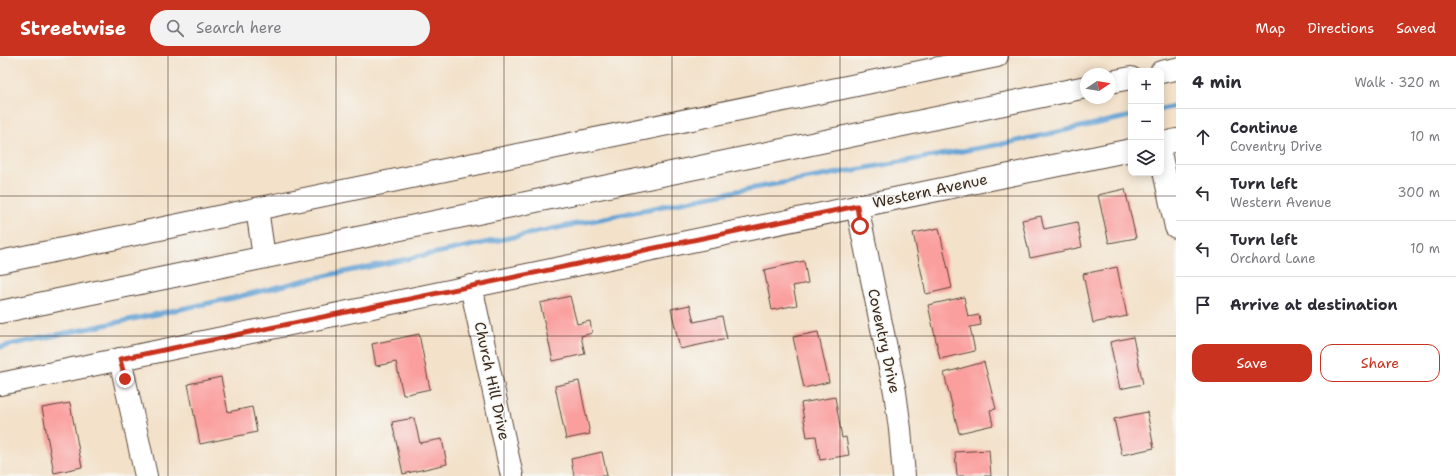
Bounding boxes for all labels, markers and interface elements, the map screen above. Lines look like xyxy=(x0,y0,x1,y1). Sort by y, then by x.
search box xyxy=(150,10,430,46)
text: Streetwise xyxy=(20,16,126,41)
icon: search xyxy=(164,17,186,39)
text: Search here xyxy=(196,18,282,38)
text: Map xyxy=(1256,19,1286,37)
text: Directions xyxy=(1308,19,1374,37)
text: Saved xyxy=(1396,19,1436,37)
north arrow xyxy=(1080,68,1116,104)
map controls xyxy=(1128,68,1164,176)
button: + xyxy=(1128,68,1164,104)
text: 4 min xyxy=(1192,71,1242,93)
text: Walk · 320 m xyxy=(1354,74,1440,91)
button: − xyxy=(1128,104,1164,140)
text: Continue xyxy=(1230,118,1298,138)
icon: ahead xyxy=(1192,126,1214,148)
text: 10 m xyxy=(1410,128,1440,145)
text: Coventry Drive xyxy=(1230,138,1322,155)
button: layers xyxy=(1128,140,1164,176)
street label: Western Avenue xyxy=(871,169,989,213)
text: Turn left xyxy=(1230,174,1298,194)
icon: left xyxy=(1192,182,1214,204)
text: 300 m xyxy=(1397,184,1440,201)
text: Western Avenue xyxy=(1230,194,1332,211)
route start xyxy=(851,217,869,235)
text: Turn left xyxy=(1230,230,1298,250)
icon: left xyxy=(1192,238,1214,260)
text: 10 m xyxy=(1410,240,1440,257)
text: Orchard Lane xyxy=(1230,250,1316,267)
street label: Coventry Drive xyxy=(863,287,905,395)
icon: arrive xyxy=(1192,294,1214,316)
text: Arrive at destination xyxy=(1230,295,1398,315)
street label: Church Hill Drive xyxy=(470,320,514,442)
button: Save xyxy=(1192,344,1312,382)
button: Share xyxy=(1320,344,1440,382)
route end xyxy=(116,370,134,388)

